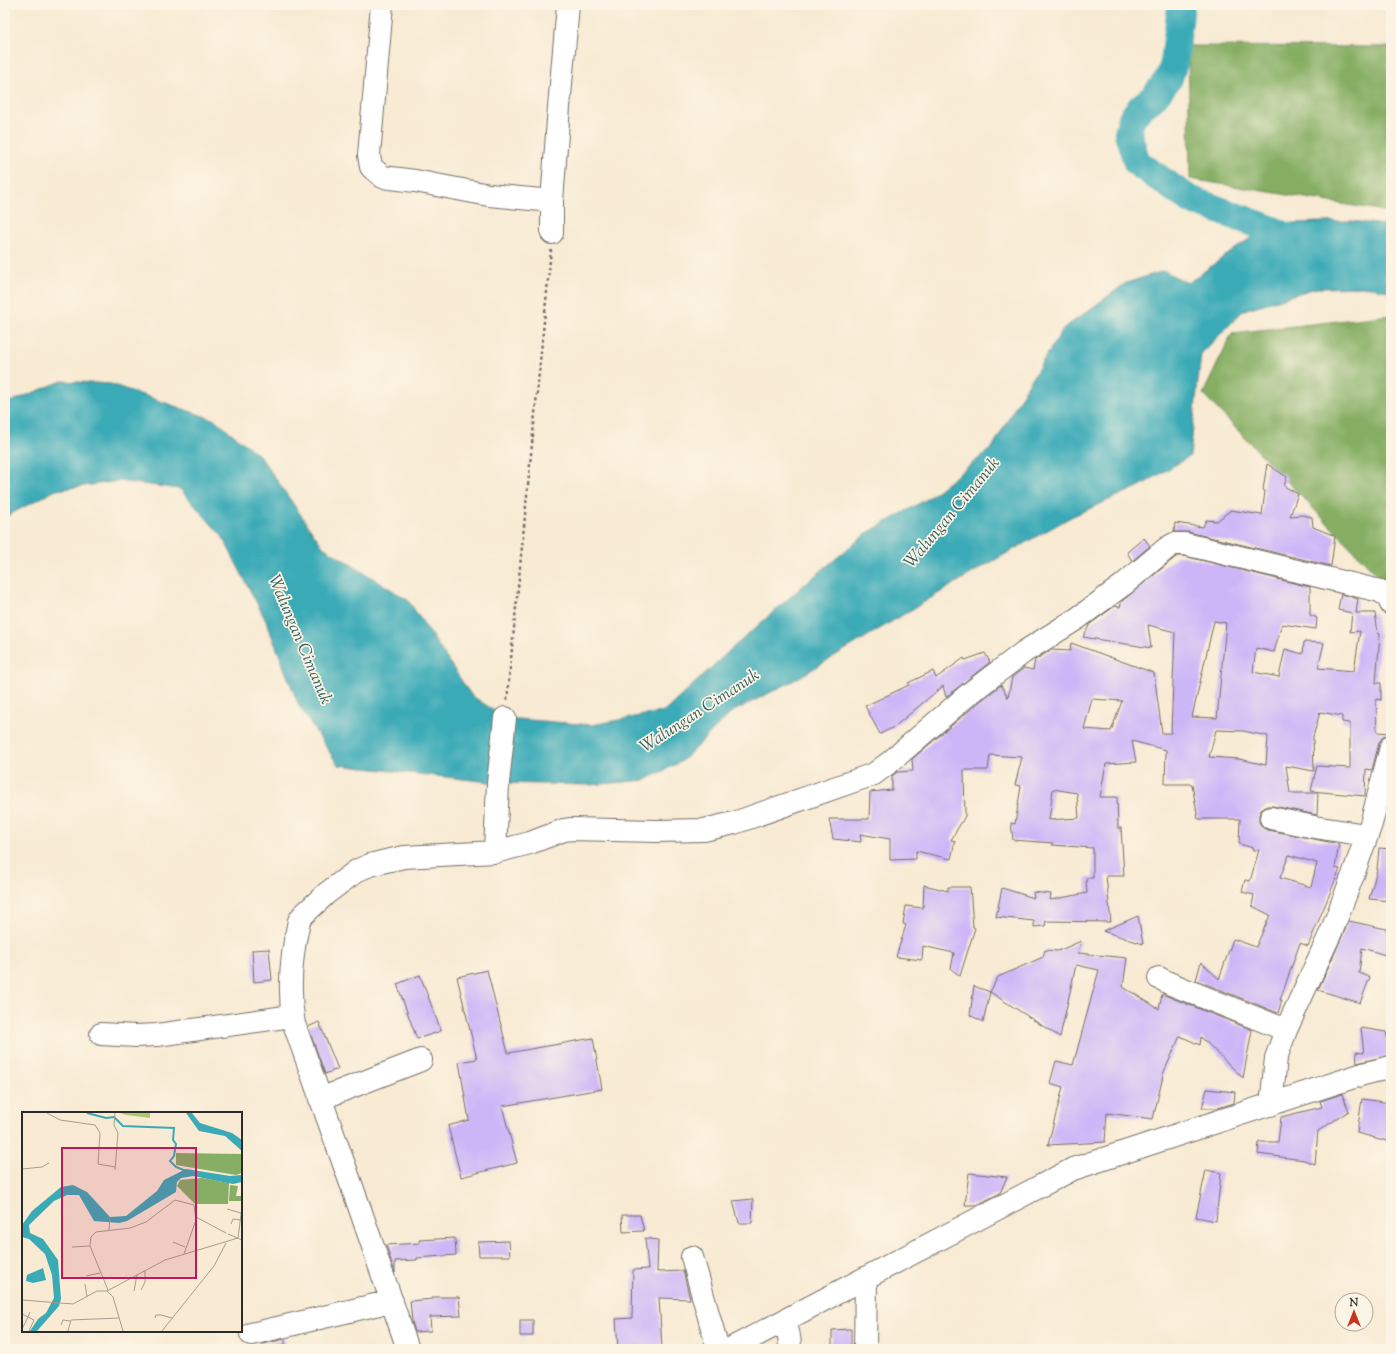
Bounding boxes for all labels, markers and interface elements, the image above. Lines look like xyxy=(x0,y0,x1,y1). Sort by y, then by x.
water label: Walungan Cimanuk xyxy=(899,452,1006,574)
water label: Walungan Cimanuk xyxy=(261,571,337,708)
water label: Walungan Cimanuk xyxy=(636,664,765,759)
inset map xyxy=(22,1112,242,1332)
north arrow xyxy=(1334,1292,1374,1332)
text: N xyxy=(1349,1295,1359,1311)

